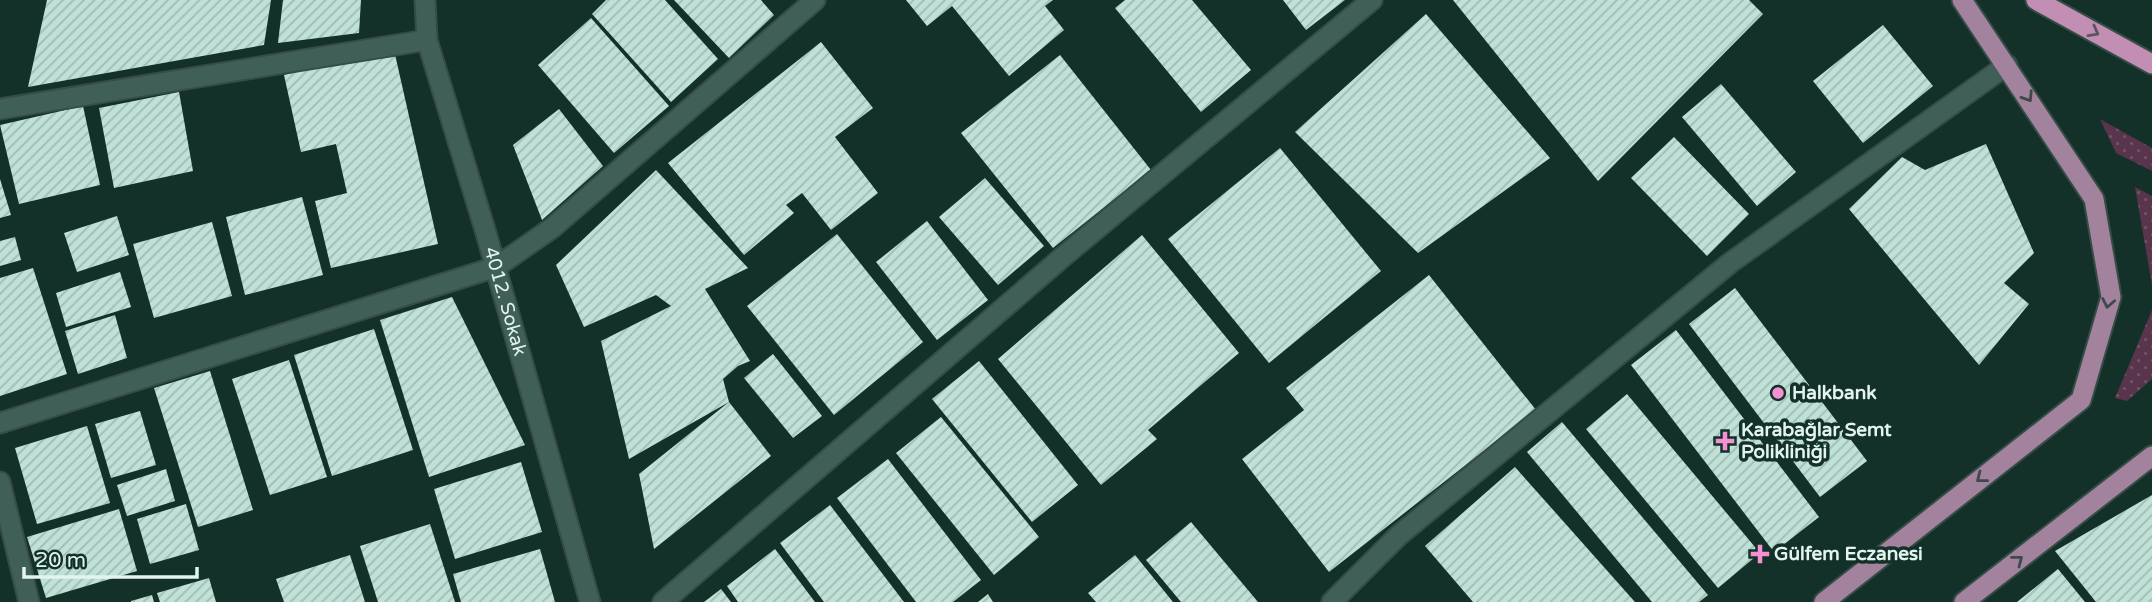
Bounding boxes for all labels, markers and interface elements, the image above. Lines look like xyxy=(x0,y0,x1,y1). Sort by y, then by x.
one-way arrow xyxy=(2087,24,2099,37)
one-way arrow xyxy=(2019,89,2032,102)
street label: 4012. Sokak xyxy=(479,245,531,358)
one-way arrow xyxy=(2101,297,2116,309)
place label: Halkbank xyxy=(1792,382,1877,404)
marker: Halkbank xyxy=(1770,385,1786,401)
place label: Karabağlar Semt Polikliniği xyxy=(1741,419,1892,464)
marker: Karabağlar Semt Polikliniği xyxy=(1715,431,1735,451)
one-way arrow xyxy=(1977,470,1989,483)
scale bar xyxy=(24,536,198,580)
place label: Gülfem Eczanesi xyxy=(1774,543,1923,565)
marker: Gülfem Eczanesi xyxy=(1752,546,1768,562)
text: 20 m xyxy=(35,548,86,573)
one-way arrow xyxy=(2010,556,2023,569)

